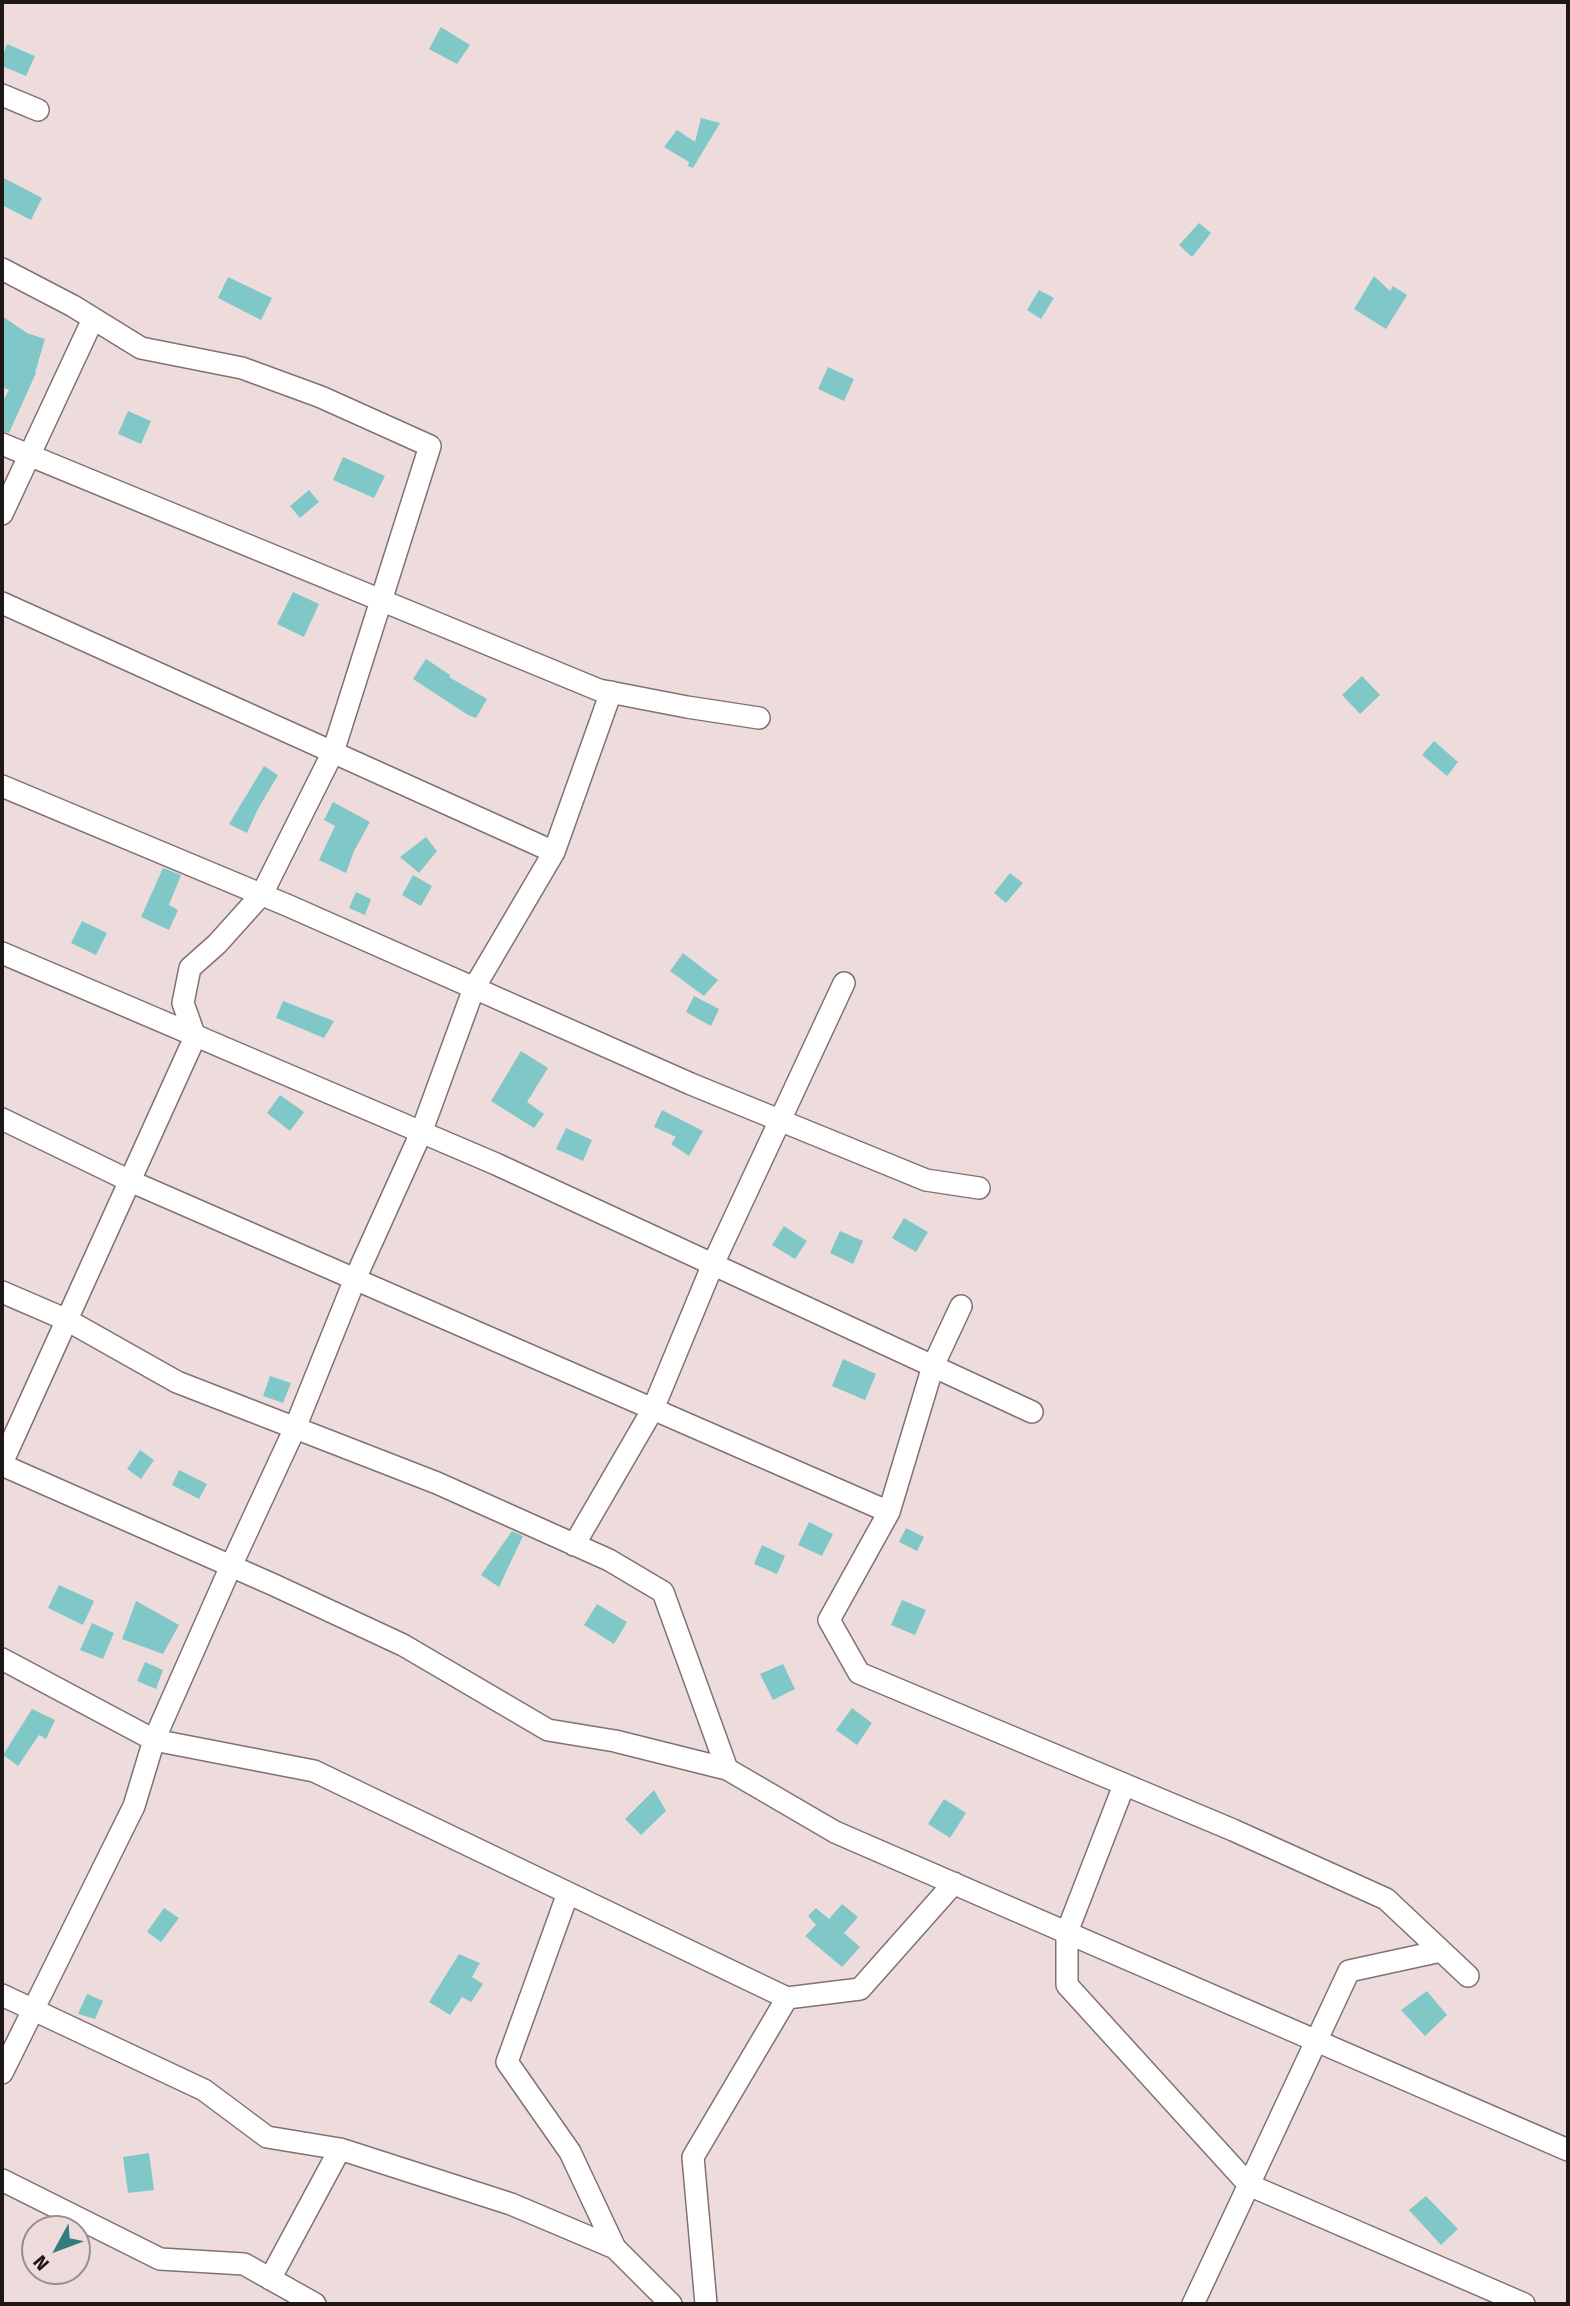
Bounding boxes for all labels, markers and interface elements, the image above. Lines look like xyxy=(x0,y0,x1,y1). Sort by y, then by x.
north arrow xyxy=(21,2215,91,2285)
text: N xyxy=(28,2250,54,2275)

